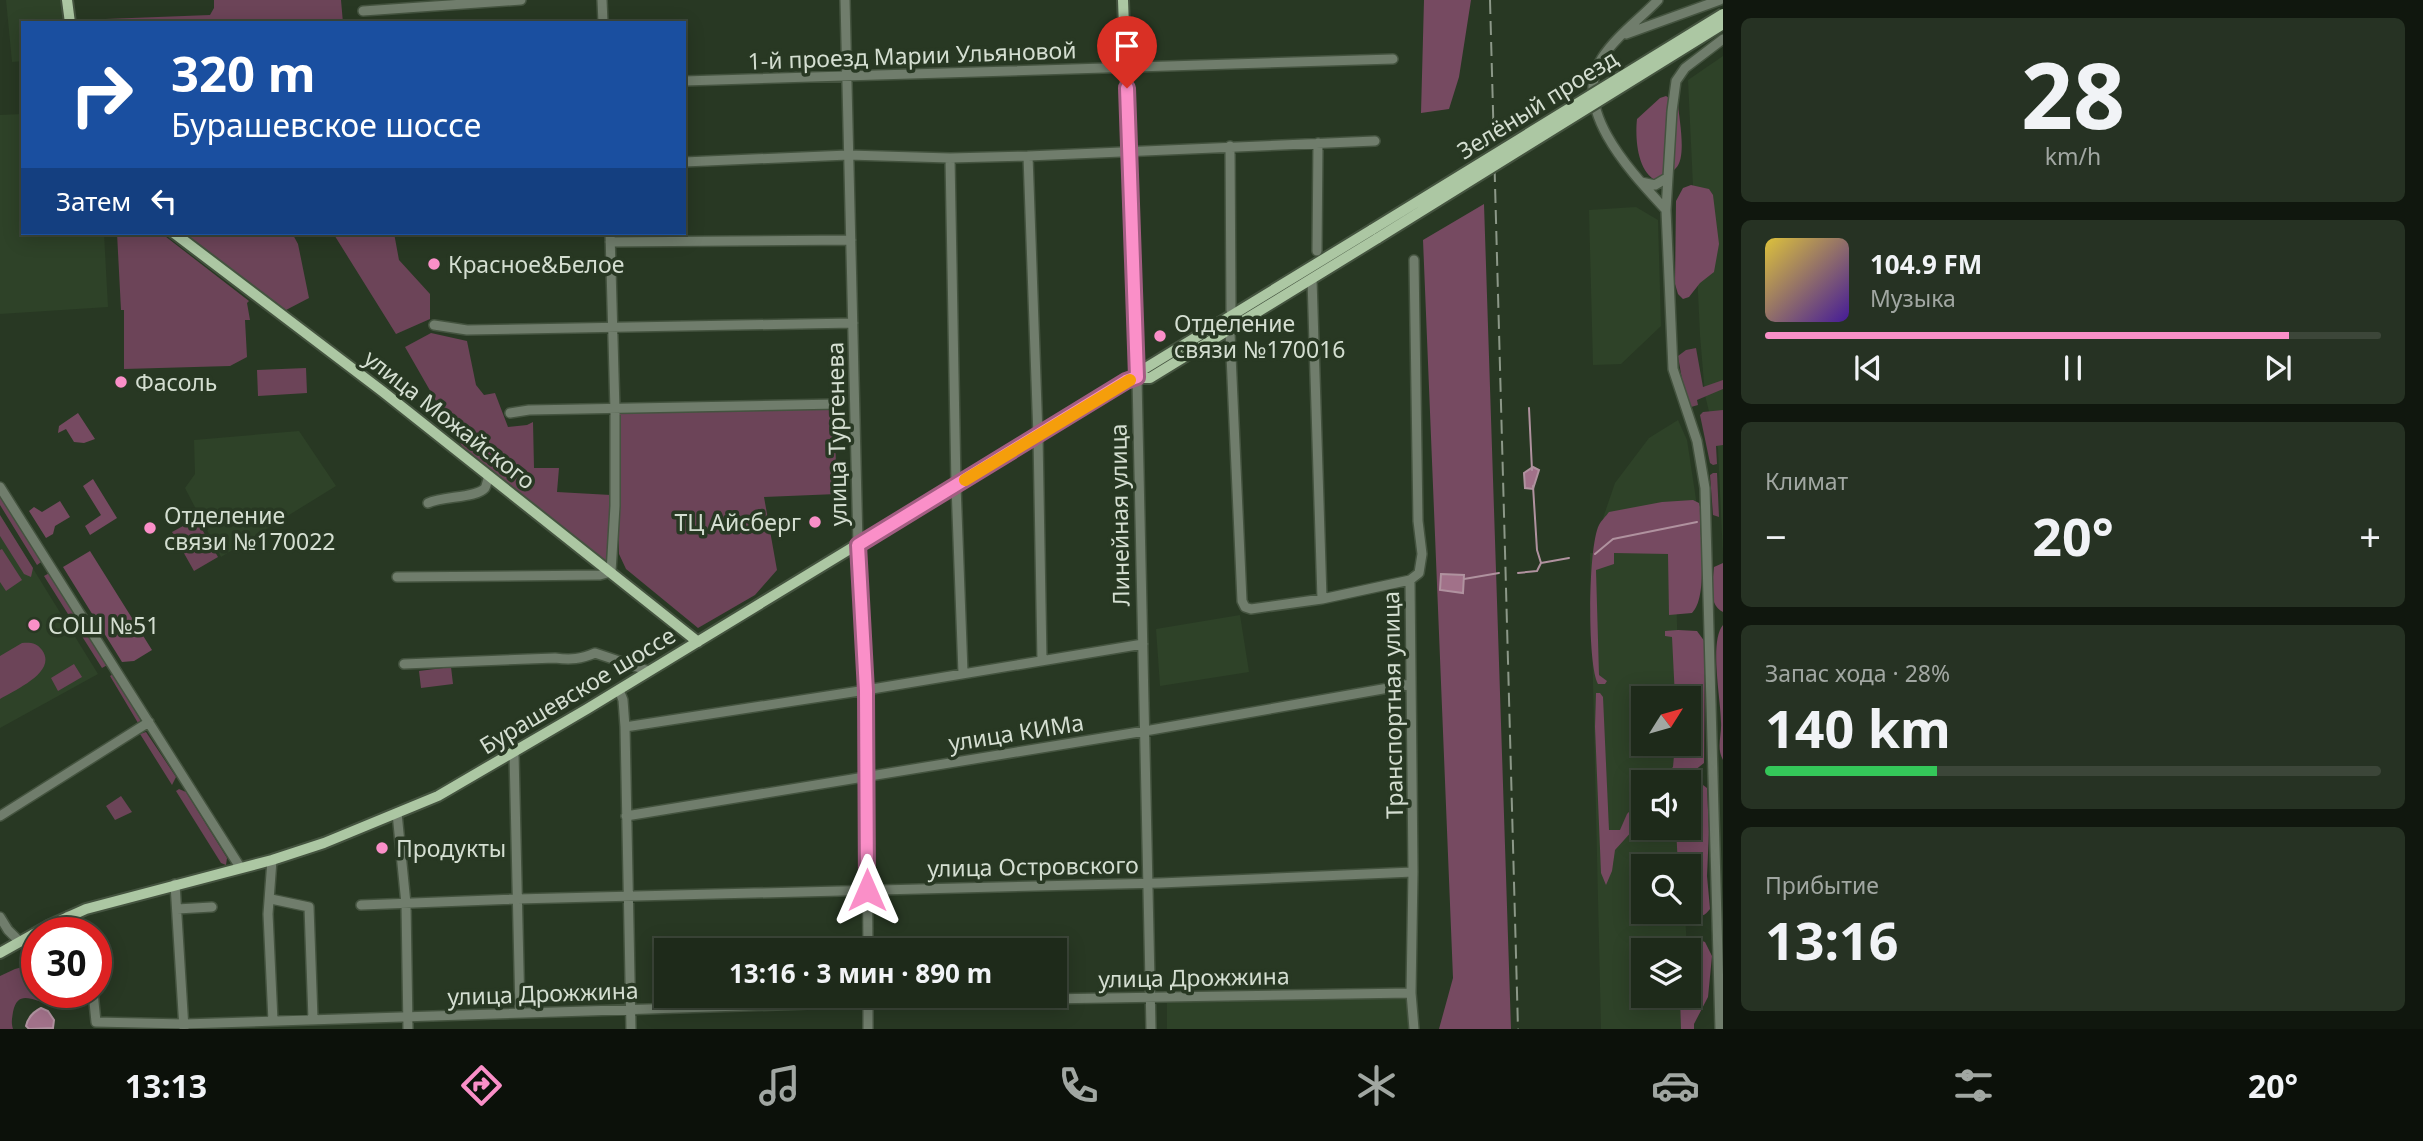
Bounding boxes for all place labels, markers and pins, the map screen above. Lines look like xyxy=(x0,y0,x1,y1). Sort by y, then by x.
pin xyxy=(1097,16,1157,88)
place label: Красное&Белое xyxy=(448,248,624,280)
marker: Красное&Белое xyxy=(426,256,442,272)
place label: Отделение связи №170016 xyxy=(1174,307,1345,365)
marker: Отделение связи №170016 xyxy=(1152,328,1168,344)
place label: Фасоль xyxy=(135,366,217,398)
marker: Фасоль xyxy=(113,374,129,390)
place label: Отделение связи №170022 xyxy=(164,499,335,557)
place label: ТЦ Айсберг xyxy=(674,506,801,538)
marker: ТЦ Айсберг xyxy=(807,514,823,530)
marker: Отделение связи №170022 xyxy=(142,520,158,536)
place label: СОШ №51 xyxy=(48,609,159,641)
marker: СОШ №51 xyxy=(26,617,42,633)
place label: Продукты xyxy=(396,832,506,864)
marker: Продукты xyxy=(374,840,390,856)

